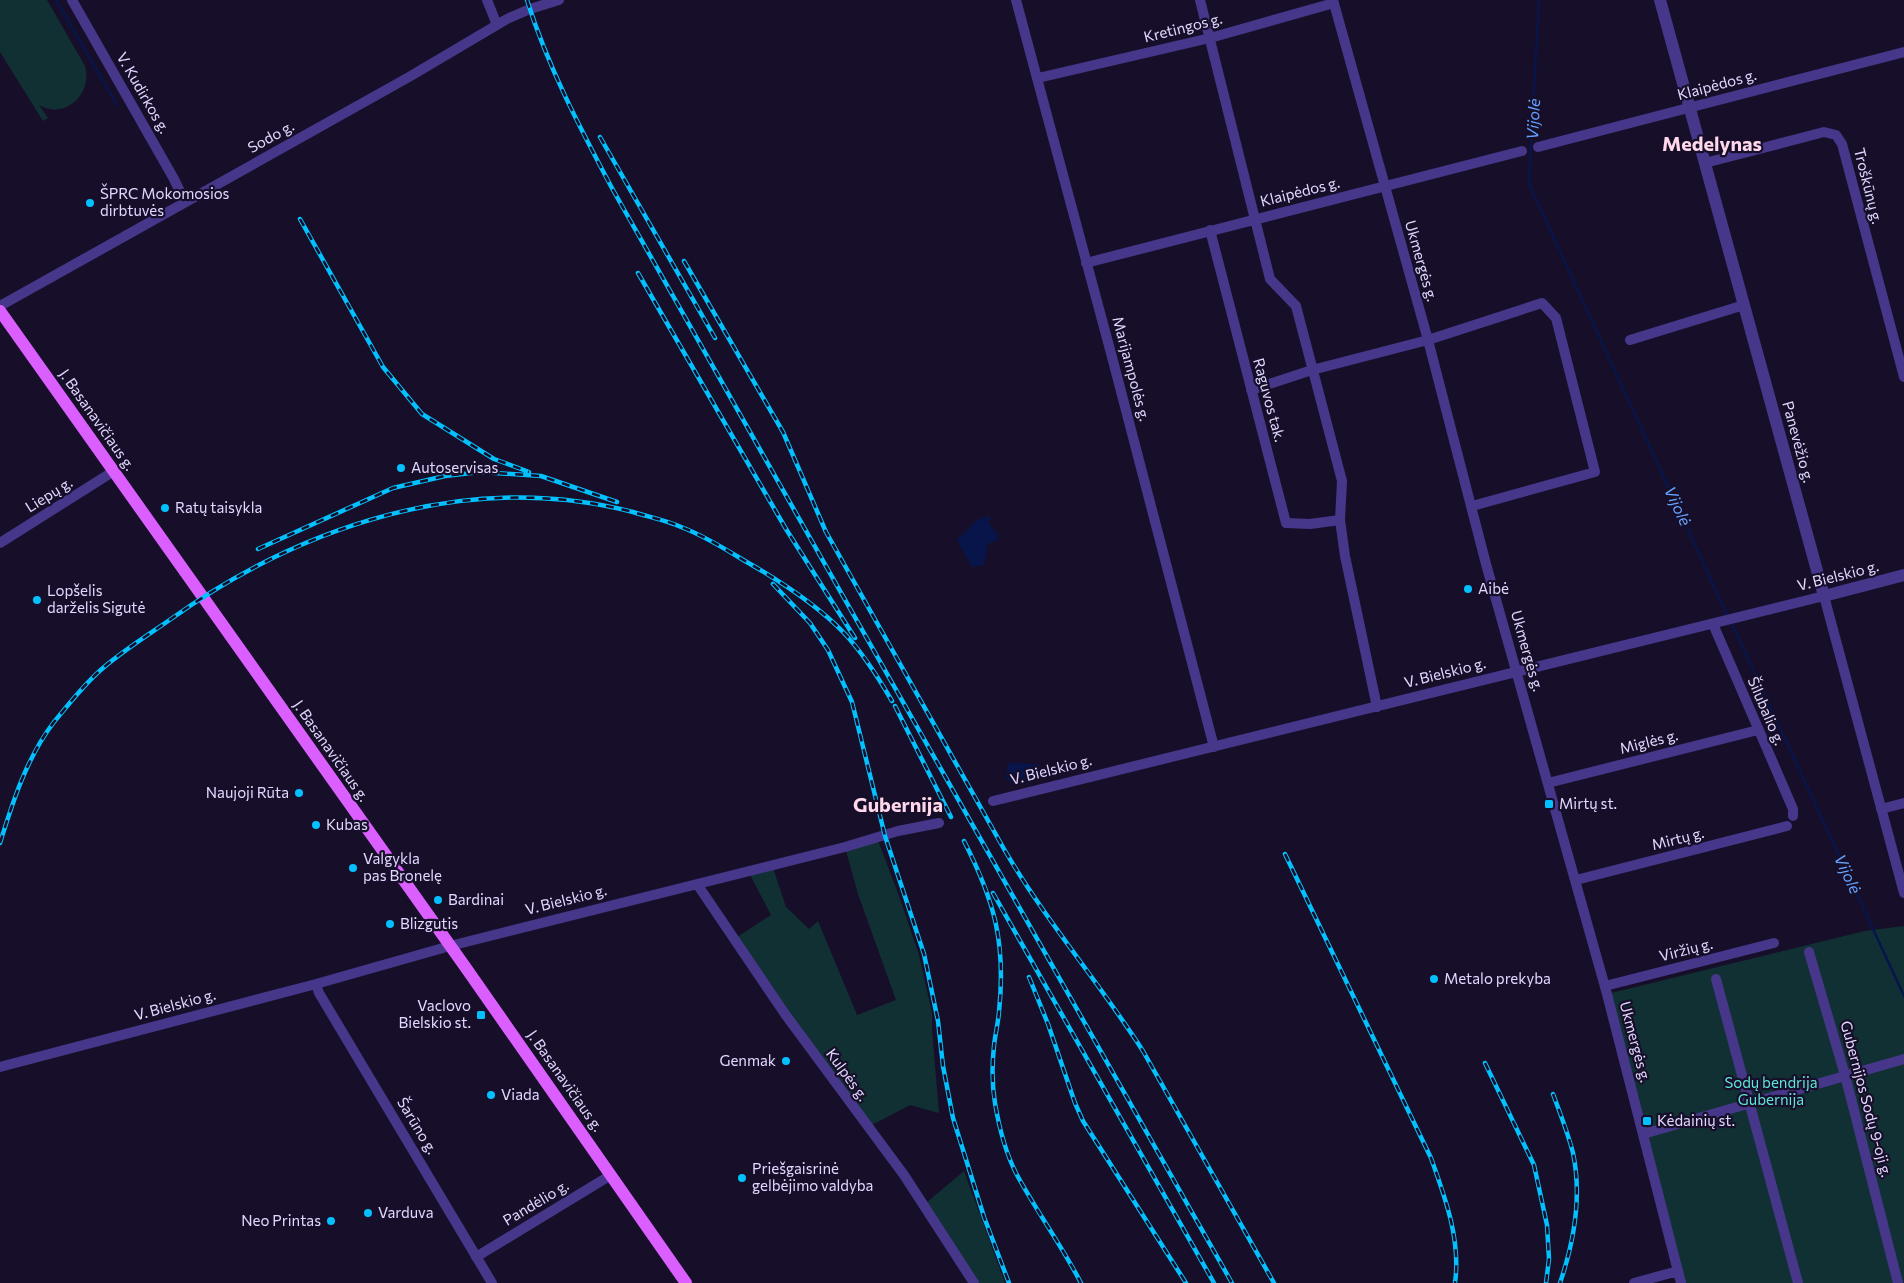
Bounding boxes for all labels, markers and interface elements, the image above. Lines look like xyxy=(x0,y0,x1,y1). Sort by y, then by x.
street label: Kretingos g. xyxy=(1142,9,1224,45)
street label: V. Kudirkos g. xyxy=(113,49,174,136)
street label: Klaipėdos g. xyxy=(1675,65,1758,103)
water label: Vijolė xyxy=(1522,97,1543,140)
street label: Sodo g. xyxy=(244,116,297,156)
district label: Medelynas xyxy=(1662,131,1762,155)
street label: Troškūnų g. xyxy=(1851,146,1887,226)
street label: Klaipėdos g. xyxy=(1258,172,1341,210)
place label: ŠPRC Mokomosios dirbtuvės xyxy=(100,183,230,219)
marker: ŠPRC Mokomosios dirbtuvės xyxy=(84,197,96,209)
street label: Ukmergės g. xyxy=(1402,218,1442,303)
street label: Marijampolės g. xyxy=(1109,314,1155,423)
street label: Raguvos tak. xyxy=(1250,356,1290,444)
street label: J. Basanavičiaus g. xyxy=(56,365,140,474)
street label: Panevėžio g. xyxy=(1779,399,1818,485)
place label: Autoservisas xyxy=(411,458,498,476)
marker: Autoservisas xyxy=(395,462,407,474)
street label: Liepų g. xyxy=(22,473,75,516)
water label: Vijolė xyxy=(1661,483,1696,529)
place label: Ratų taisykla xyxy=(175,498,262,516)
marker: Ratų taisykla xyxy=(159,502,171,514)
street label: V. Bielskio g. xyxy=(1795,556,1880,594)
place label: Aibė xyxy=(1478,579,1509,597)
place label: Lopšelis darželis Sigutė xyxy=(47,581,145,616)
marker: Aibė xyxy=(1462,583,1474,595)
marker: Lopšelis darželis Sigutė xyxy=(31,594,43,606)
street label: Ukmergės g. xyxy=(1508,608,1548,693)
street label: V. Bielskio g. xyxy=(1402,653,1487,691)
street label: Šilubalio g. xyxy=(1744,673,1790,748)
street label: J. Basanavičiaus g. xyxy=(290,696,374,805)
street label: Miglės g. xyxy=(1618,725,1680,757)
street label: V. Bielskio g. xyxy=(1008,750,1093,788)
place label: Naujoji Rūta xyxy=(206,783,289,801)
marker: Naujoji Rūta xyxy=(293,787,305,799)
district label: Gubernija xyxy=(853,792,943,816)
place label: Mirtų st. xyxy=(1559,794,1617,812)
marker: Mirtų st. xyxy=(1543,798,1555,810)
place label: Kubas xyxy=(326,815,368,833)
marker: Kubas xyxy=(310,819,322,831)
street label: Mirtų g. xyxy=(1650,823,1706,853)
place label: Valgykla pas Bronelę xyxy=(363,849,442,884)
water label: Vijolė xyxy=(1831,851,1866,897)
marker: Valgykla pas Bronelę xyxy=(347,862,359,874)
street label: V. Bielskio g. xyxy=(523,880,608,918)
place label: Bardinai xyxy=(448,890,504,908)
marker: Bardinai xyxy=(432,894,444,906)
place label: Blizgutis xyxy=(400,914,458,932)
marker: Blizgutis xyxy=(384,918,396,930)
street label: Viržių g. xyxy=(1657,934,1714,964)
place label: Metalo prekyba xyxy=(1444,969,1551,987)
marker: Metalo prekyba xyxy=(1428,973,1440,985)
street label: V. Bielskio g. xyxy=(132,985,217,1024)
place label: Vaclovo Bielskio st. xyxy=(399,996,471,1031)
street label: Ukmergės g. xyxy=(1616,999,1655,1084)
marker: Vaclovo Bielskio st. xyxy=(475,1009,487,1021)
street label: Gubernijos Sodų 9-oji g. xyxy=(1837,1019,1897,1179)
street label: J. Basanavičiaus g. xyxy=(524,1026,608,1135)
street label: Kulpės g. xyxy=(823,1045,873,1104)
place label: Genmak xyxy=(719,1051,776,1069)
marker: Genmak xyxy=(780,1055,792,1067)
park label: Sodų bendrija Gubernija xyxy=(1724,1073,1818,1108)
place label: Viada xyxy=(501,1085,540,1103)
marker: Viada xyxy=(485,1089,497,1101)
street label: Šarūno g. xyxy=(394,1093,443,1157)
place label: Kėdainių st. xyxy=(1657,1111,1735,1129)
marker: Kėdainių st. xyxy=(1641,1115,1653,1127)
place label: Priešgaisrinė gelbėjimo valdyba xyxy=(752,1159,873,1194)
marker: Priešgaisrinė gelbėjimo valdyba xyxy=(736,1172,748,1184)
street label: Pandėlio g. xyxy=(499,1175,572,1229)
place label: Varduva xyxy=(378,1203,434,1221)
marker: Varduva xyxy=(362,1207,374,1219)
place label: Neo Printas xyxy=(241,1211,321,1229)
marker: Neo Printas xyxy=(325,1215,337,1227)

